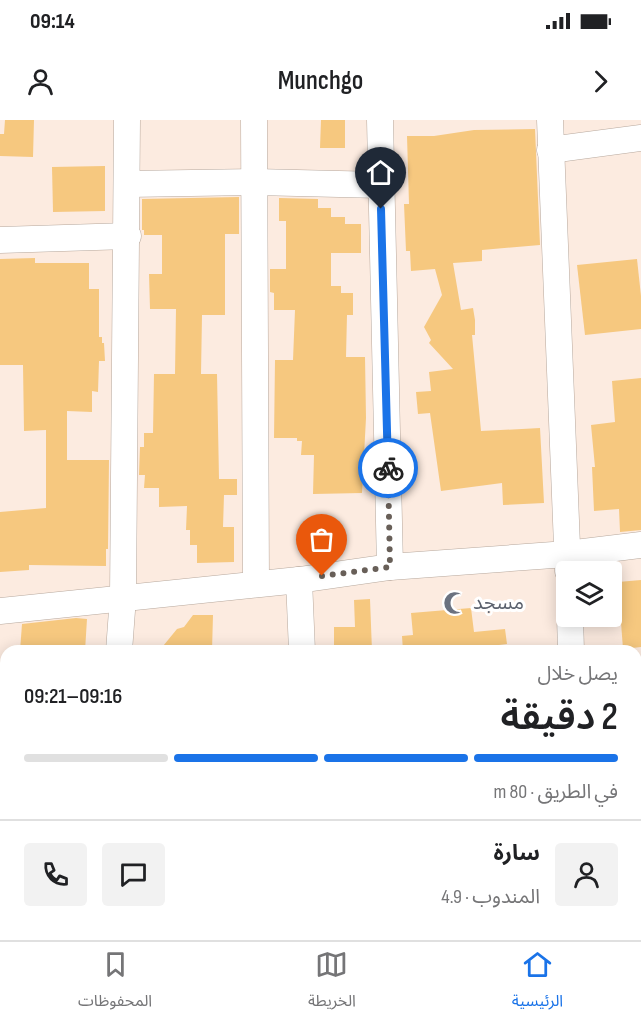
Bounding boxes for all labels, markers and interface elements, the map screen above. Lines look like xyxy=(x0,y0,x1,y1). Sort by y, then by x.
text: 09:14 xyxy=(30,8,75,35)
icon: person xyxy=(24,65,57,98)
text: Munchgo xyxy=(278,65,363,97)
icon: forward xyxy=(584,65,617,98)
pin xyxy=(355,147,406,209)
icon: home xyxy=(364,156,397,189)
courier xyxy=(358,438,418,498)
icon: bike xyxy=(372,452,405,485)
pin xyxy=(296,514,347,576)
icon: bag xyxy=(305,523,338,556)
map controls xyxy=(556,561,622,627)
button: layers xyxy=(556,561,622,627)
mosque icon: مسجد xyxy=(442,590,468,616)
place label: مسجد xyxy=(473,591,524,615)
text: يصل خلال xyxy=(538,662,618,686)
text: 09:16–09:21 xyxy=(24,683,122,710)
text: 2 دقيقة xyxy=(501,694,618,741)
text: في الطريق · 80 m xyxy=(493,780,618,804)
text: سارة xyxy=(494,840,540,867)
button: phone xyxy=(24,843,87,906)
button: chat xyxy=(102,843,165,906)
button: person xyxy=(555,843,618,906)
text: المندوب · 4.9 xyxy=(441,885,540,909)
tab: المحفوظات xyxy=(78,948,152,1018)
tab: الخريطة xyxy=(308,948,356,1018)
tab: الرئيسية xyxy=(512,948,563,1018)

